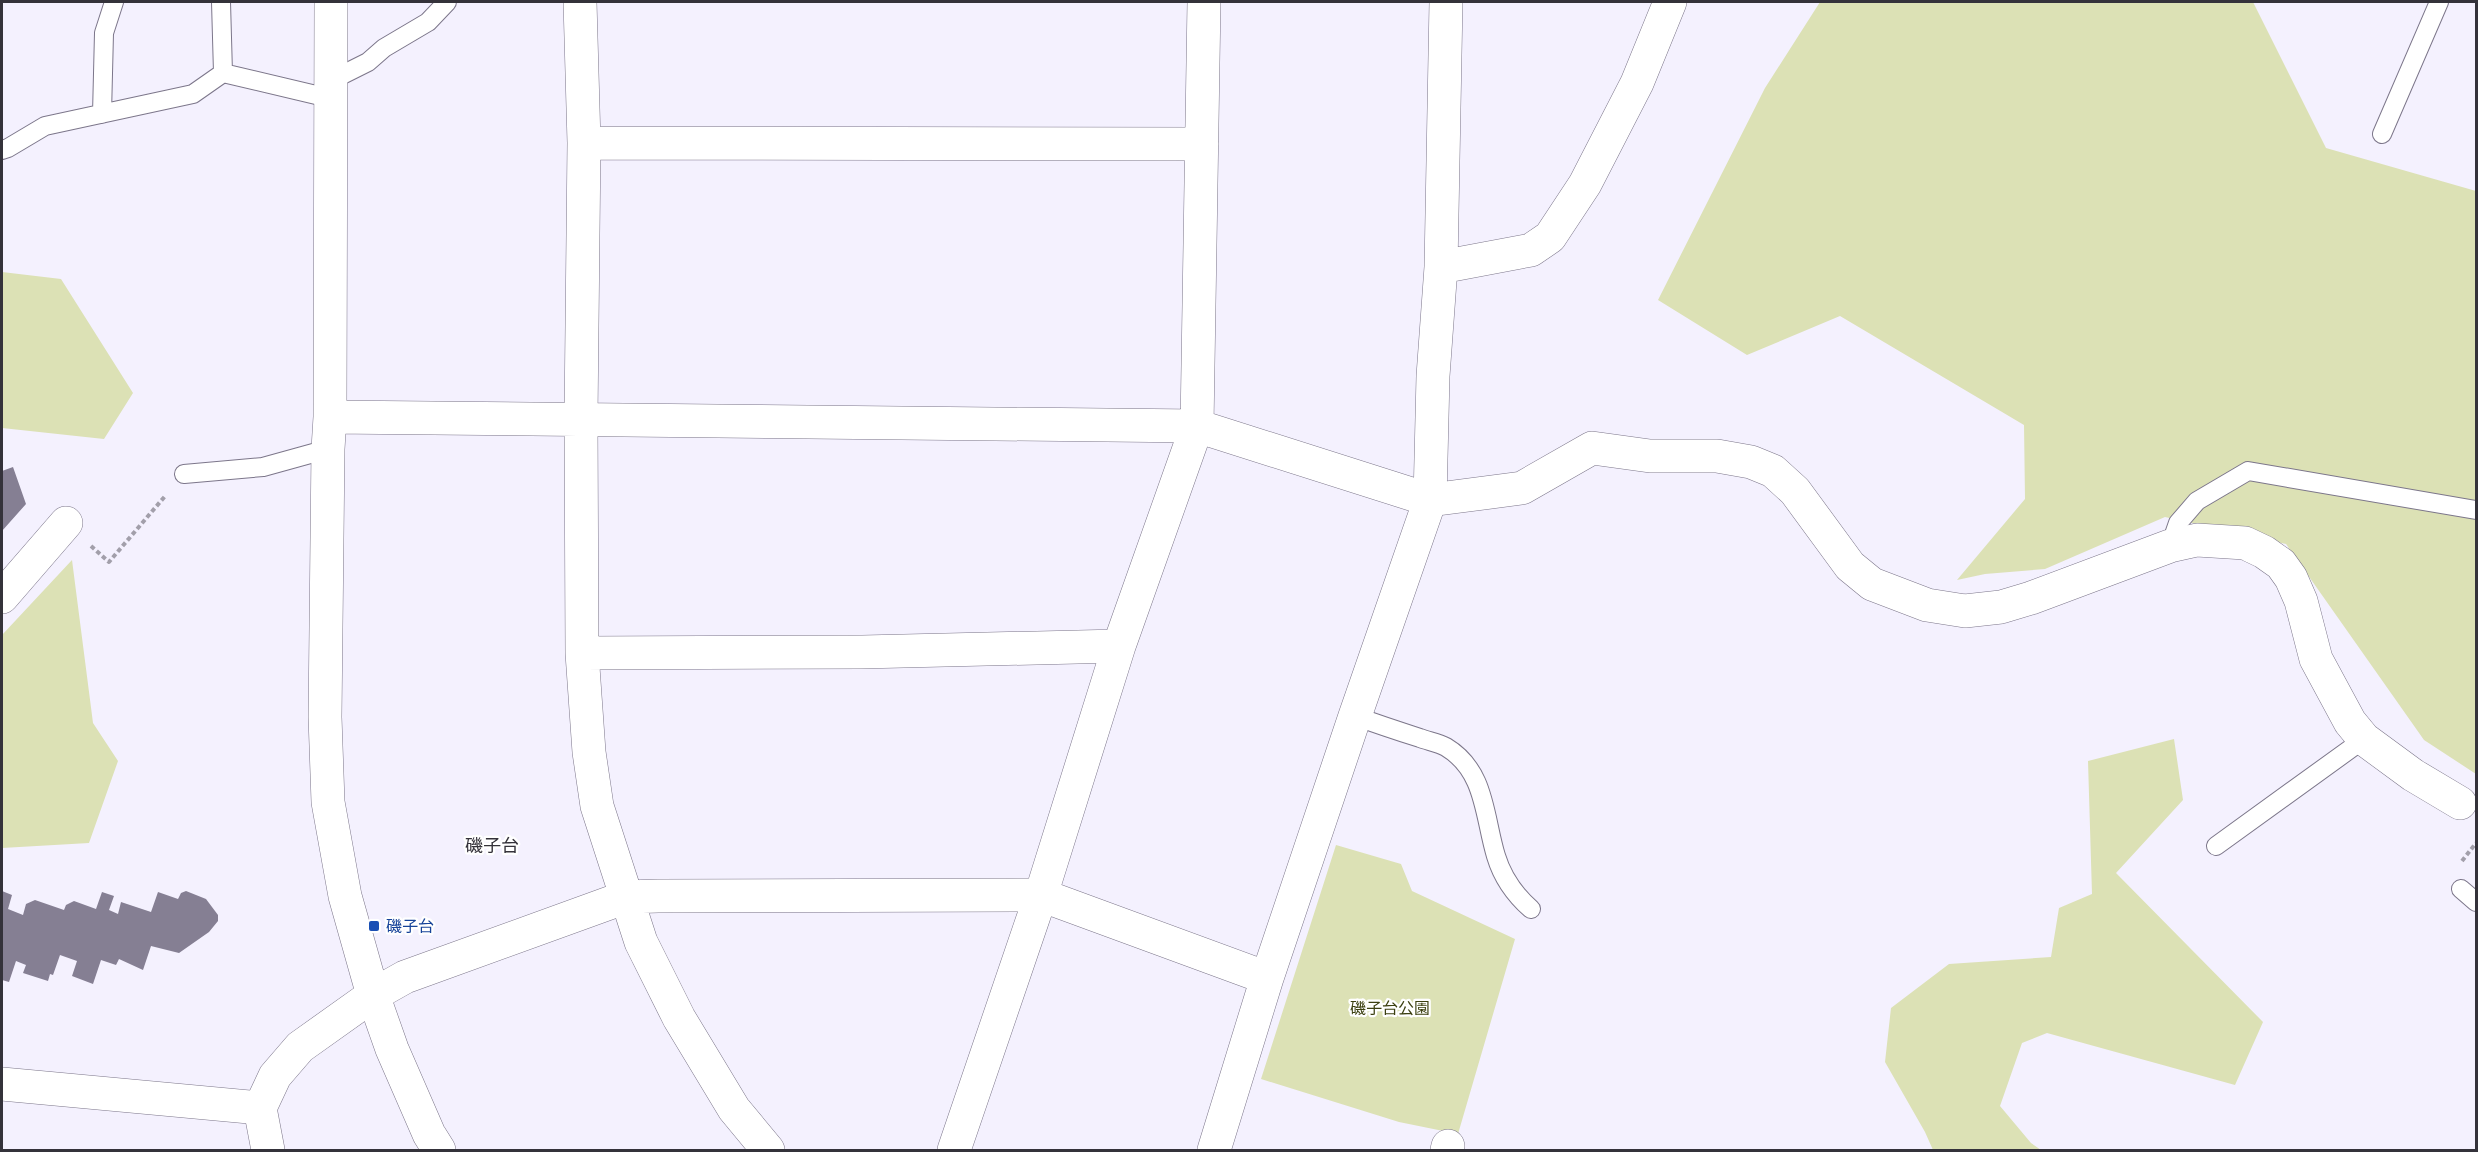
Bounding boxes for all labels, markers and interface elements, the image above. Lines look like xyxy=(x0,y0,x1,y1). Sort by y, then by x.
district label: 磯子台 xyxy=(465,833,519,859)
place label: 磯子台 xyxy=(386,915,434,938)
marker: 磯子台 xyxy=(367,919,381,933)
park label: 磯子台公園 xyxy=(1350,997,1430,1020)

